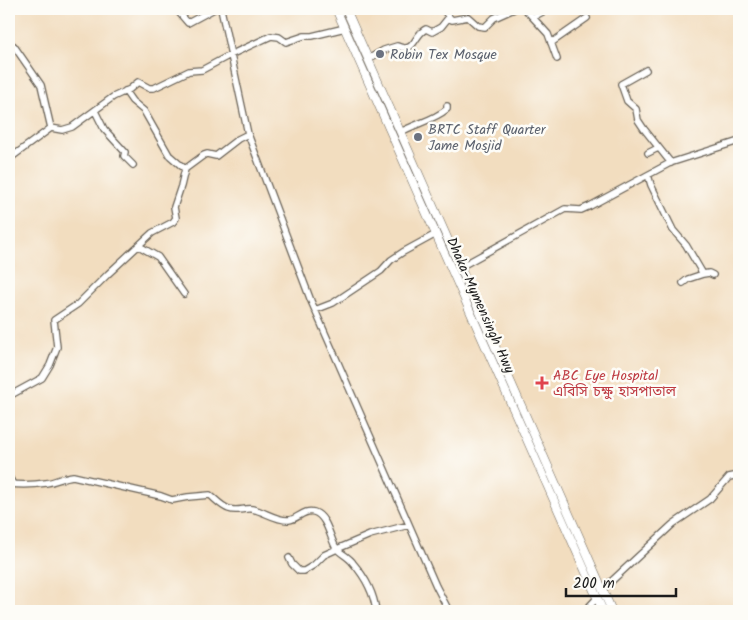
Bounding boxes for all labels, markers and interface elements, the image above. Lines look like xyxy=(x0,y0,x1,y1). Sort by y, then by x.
place label: Robin Tex Mosque xyxy=(390,44,497,66)
marker: Robin Tex Mosque xyxy=(374,48,386,60)
place label: BRTC Staff Quarter Jame Mosjid xyxy=(428,119,547,157)
marker: BRTC Staff Quarter Jame Mosjid xyxy=(412,131,424,143)
street label: Dhaka-Mymensingh Hwy xyxy=(440,234,520,377)
place label: ABC Eye Hospital এবিসি চক্ষু হাসপাতাল xyxy=(553,365,677,403)
marker: ABC Eye Hospital এবিসি চক্ষু হাসপাতাল xyxy=(535,376,549,390)
scale bar xyxy=(566,565,676,597)
text: 200 m xyxy=(573,572,615,596)

